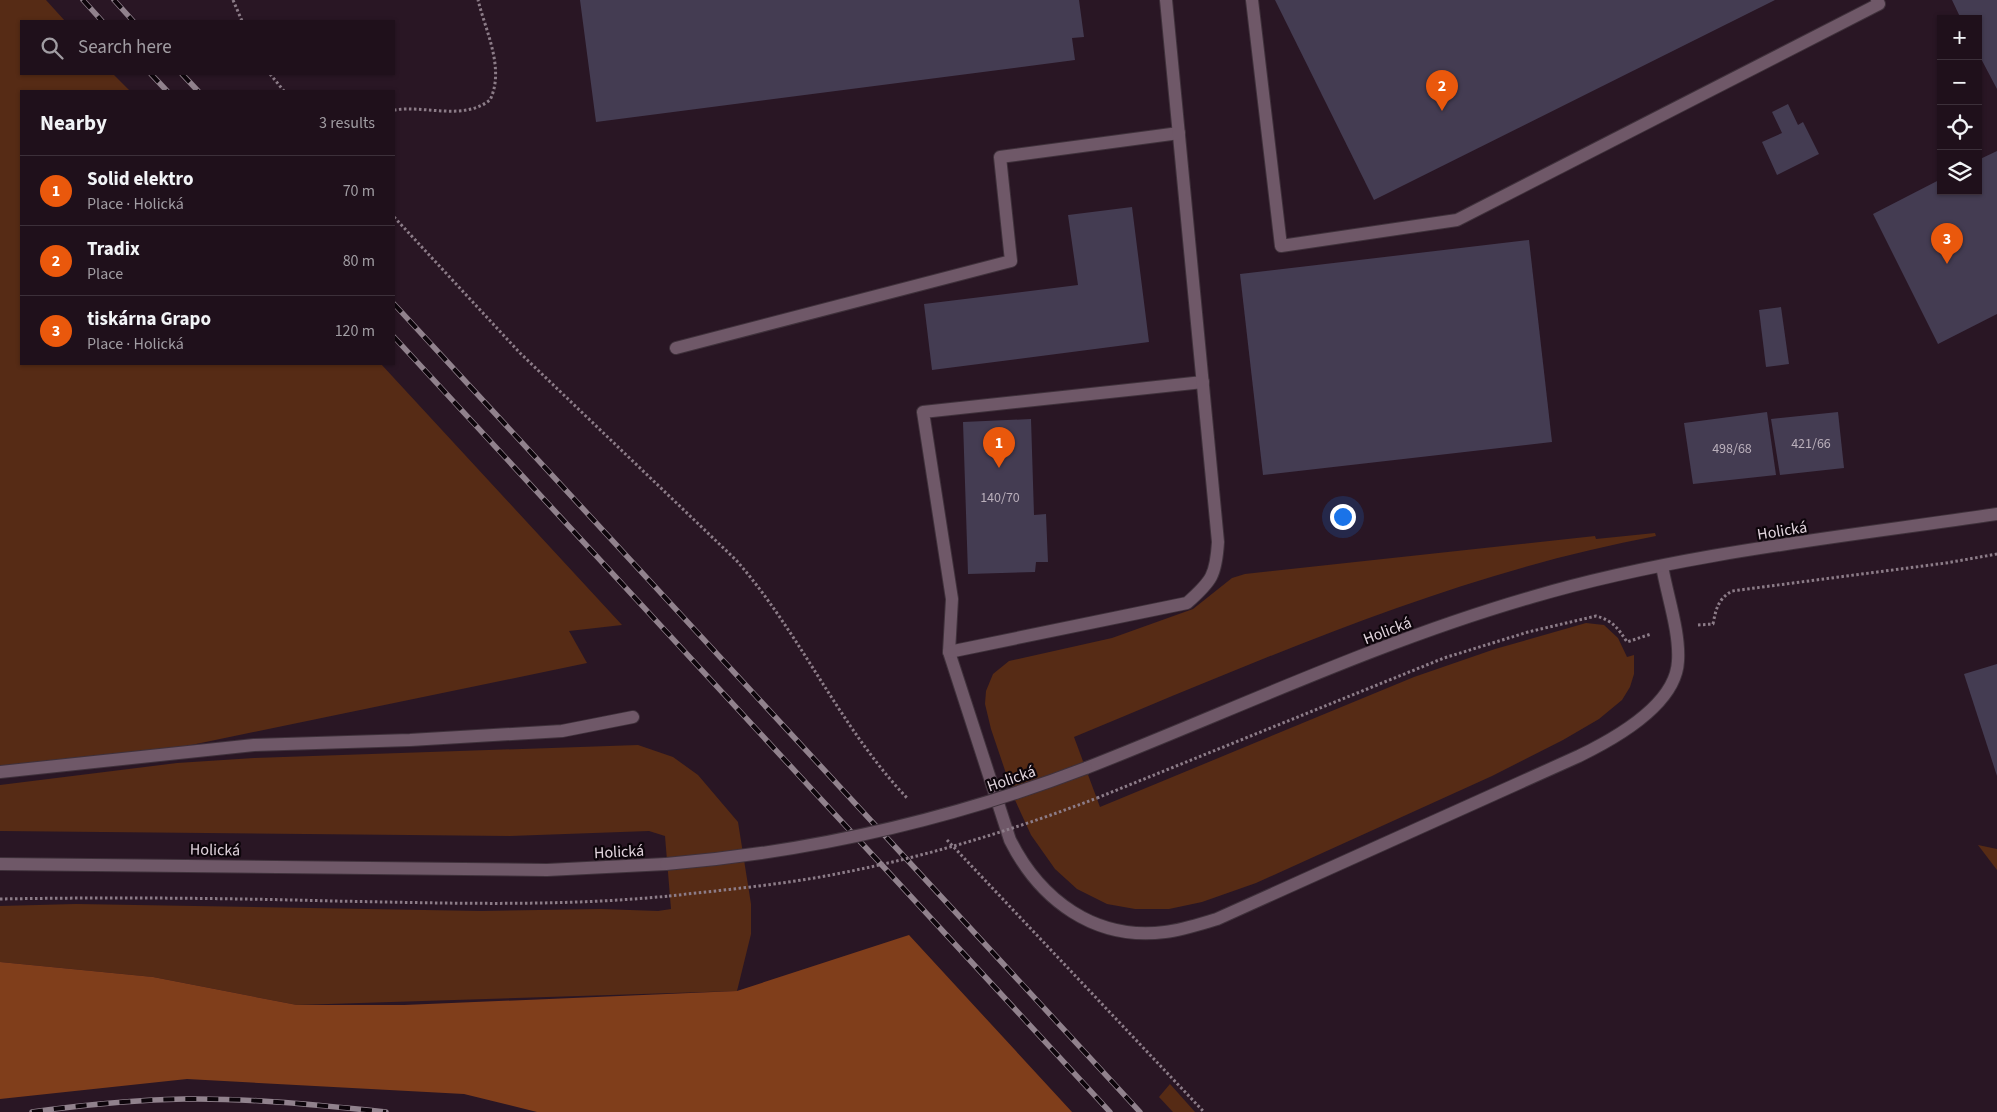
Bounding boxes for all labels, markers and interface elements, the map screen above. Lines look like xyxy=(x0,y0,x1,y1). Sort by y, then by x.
map controls xyxy=(1937,15,1982,195)
button: + xyxy=(1937,15,1982,60)
search box xyxy=(20,20,395,75)
icon: search xyxy=(38,34,66,62)
text: Search here xyxy=(78,34,172,61)
button: − xyxy=(1937,60,1982,105)
pin: 2 xyxy=(1426,70,1458,111)
button: locate xyxy=(1937,105,1982,150)
text: Nearby xyxy=(40,108,107,138)
text: 3 results xyxy=(319,112,375,134)
button: layers xyxy=(1937,150,1982,195)
text: Solid elektro xyxy=(87,166,194,193)
text: 1 xyxy=(52,180,60,202)
text: 70 m xyxy=(343,180,375,202)
text: Place · Holická xyxy=(87,193,184,215)
pin: 3 xyxy=(1931,223,1963,264)
text: Tradix xyxy=(87,236,140,263)
text: 2 xyxy=(52,250,60,272)
text: 80 m xyxy=(343,250,375,272)
text: Place xyxy=(87,263,123,285)
text: tiskárna Grapo xyxy=(87,306,211,333)
text: 3 xyxy=(52,320,60,342)
text: 120 m xyxy=(335,320,375,342)
text: Place · Holická xyxy=(87,333,184,355)
pin: 1 xyxy=(983,427,1015,468)
house number: 421/66 xyxy=(1791,434,1831,454)
house number: 498/68 xyxy=(1712,439,1752,459)
house number: 140/70 xyxy=(980,488,1020,508)
your location xyxy=(1330,504,1356,530)
street label: Holická xyxy=(1756,516,1809,546)
street label: Holická xyxy=(1360,612,1415,650)
street label: Holická xyxy=(984,760,1039,798)
street label: Holická xyxy=(190,839,240,861)
street label: Holická xyxy=(593,840,645,864)

